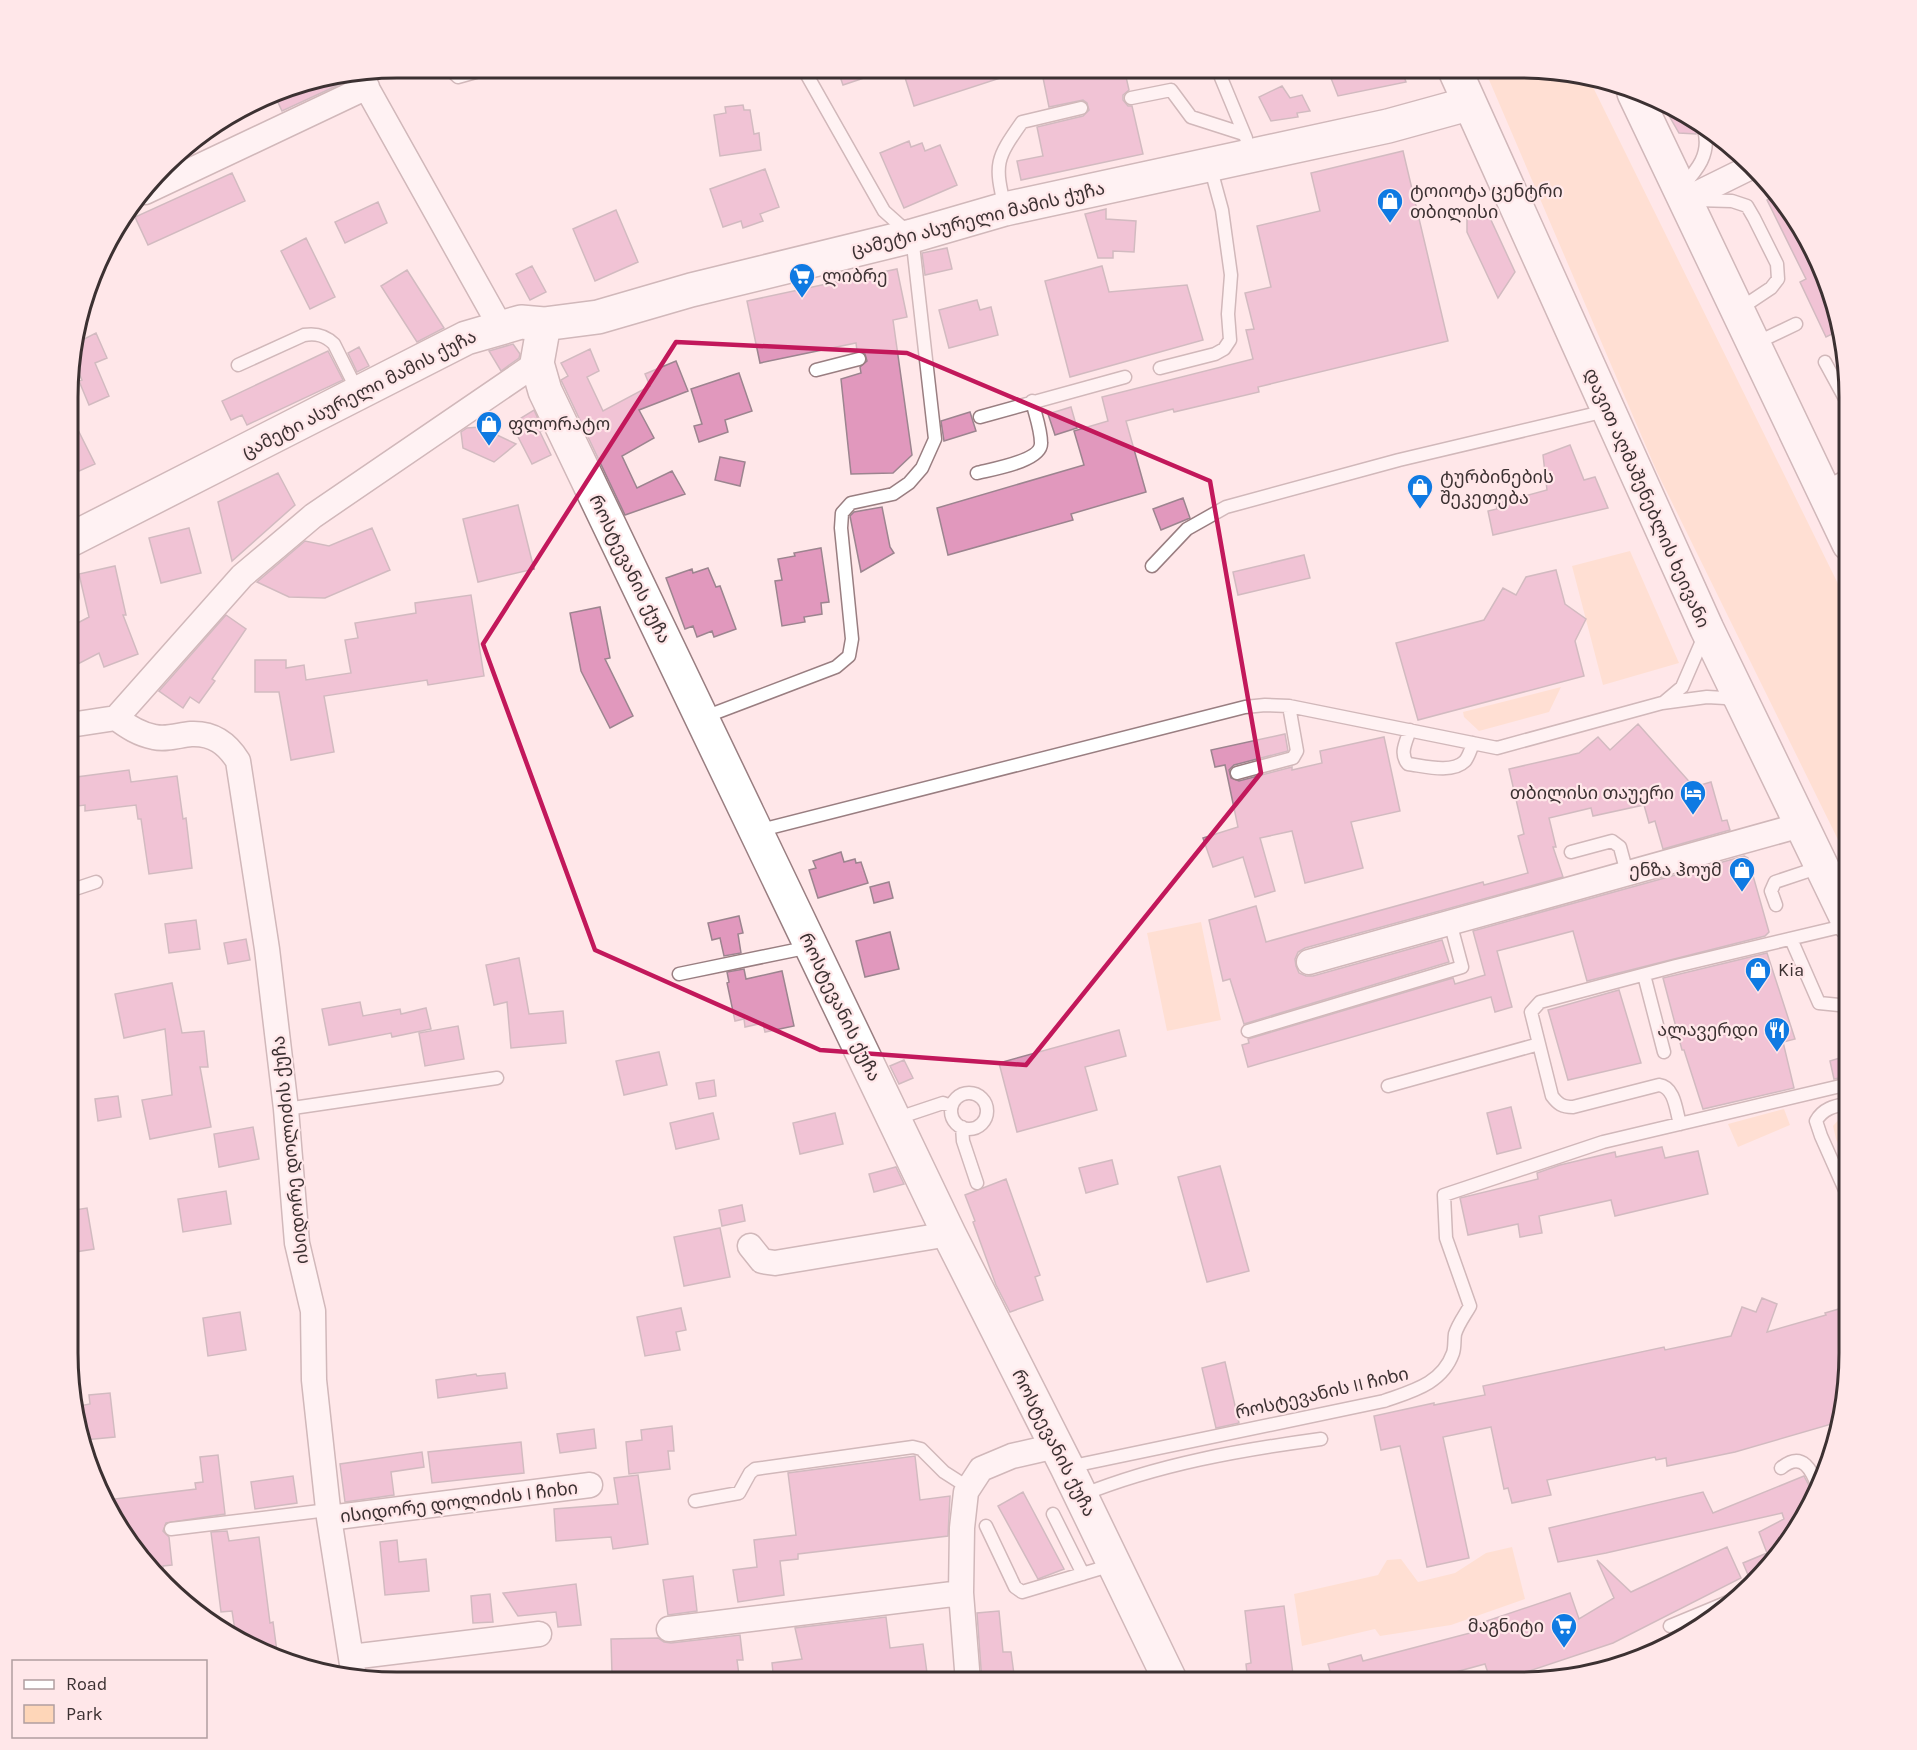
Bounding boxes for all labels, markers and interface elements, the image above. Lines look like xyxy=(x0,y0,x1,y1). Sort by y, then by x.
street label: ცამეტი ასურელი მამის ქუჩა xyxy=(849,177,1107,261)
place label: ტოიოტა ცენტრი თბილისი xyxy=(1410,180,1563,223)
shop icon: ტოიოტა ცენტრი თბილისი xyxy=(1375,186,1405,224)
supermarket icon: ლიბრე xyxy=(787,261,817,299)
place label: ლიბრე xyxy=(822,265,888,287)
street label: ცამეტი ასურელი მამის ქუჩა xyxy=(238,325,480,463)
street label: დავით აღმაშენებლის ხეივანი xyxy=(1580,365,1714,631)
shop icon: ფლორატო xyxy=(474,409,504,447)
place label: ფლორატო xyxy=(508,413,610,435)
place label: ტურბინების შეკეთება xyxy=(1440,466,1554,509)
shop icon: ტურბინების შეკეთება xyxy=(1405,472,1435,510)
street label: როსტევანის ქუჩა xyxy=(584,491,676,647)
hotel icon: თბილისი თაუერი xyxy=(1678,778,1708,816)
place label: თბილისი თაუერი xyxy=(1510,782,1674,804)
shop icon: ენზა ჰოუმ xyxy=(1727,855,1757,893)
place label: ენზა ჰოუმ xyxy=(1629,859,1722,881)
street label: როსტევანის ქუჩა xyxy=(794,929,886,1085)
shop icon: Kia xyxy=(1743,955,1773,993)
place label: Kia xyxy=(1778,959,1804,981)
restaurant icon: ალავერდი xyxy=(1762,1015,1792,1053)
place label: ალავერდი xyxy=(1657,1019,1758,1041)
street label: ისიდორე დოლიძის ქუჩა xyxy=(267,1035,313,1265)
street label: როსტევანის II ჩიხი xyxy=(1233,1362,1411,1424)
street label: როსტევანის ქუჩა xyxy=(1007,1366,1101,1520)
street label: ისიდორე დოლიძის I ჩიხი xyxy=(339,1477,579,1527)
supermarket icon: მაგნიტი xyxy=(1549,1611,1579,1649)
place label: მაგნიტი xyxy=(1468,1615,1544,1637)
legend xyxy=(12,1660,207,1738)
text: Road xyxy=(66,1673,107,1695)
text: Park xyxy=(66,1703,103,1725)

